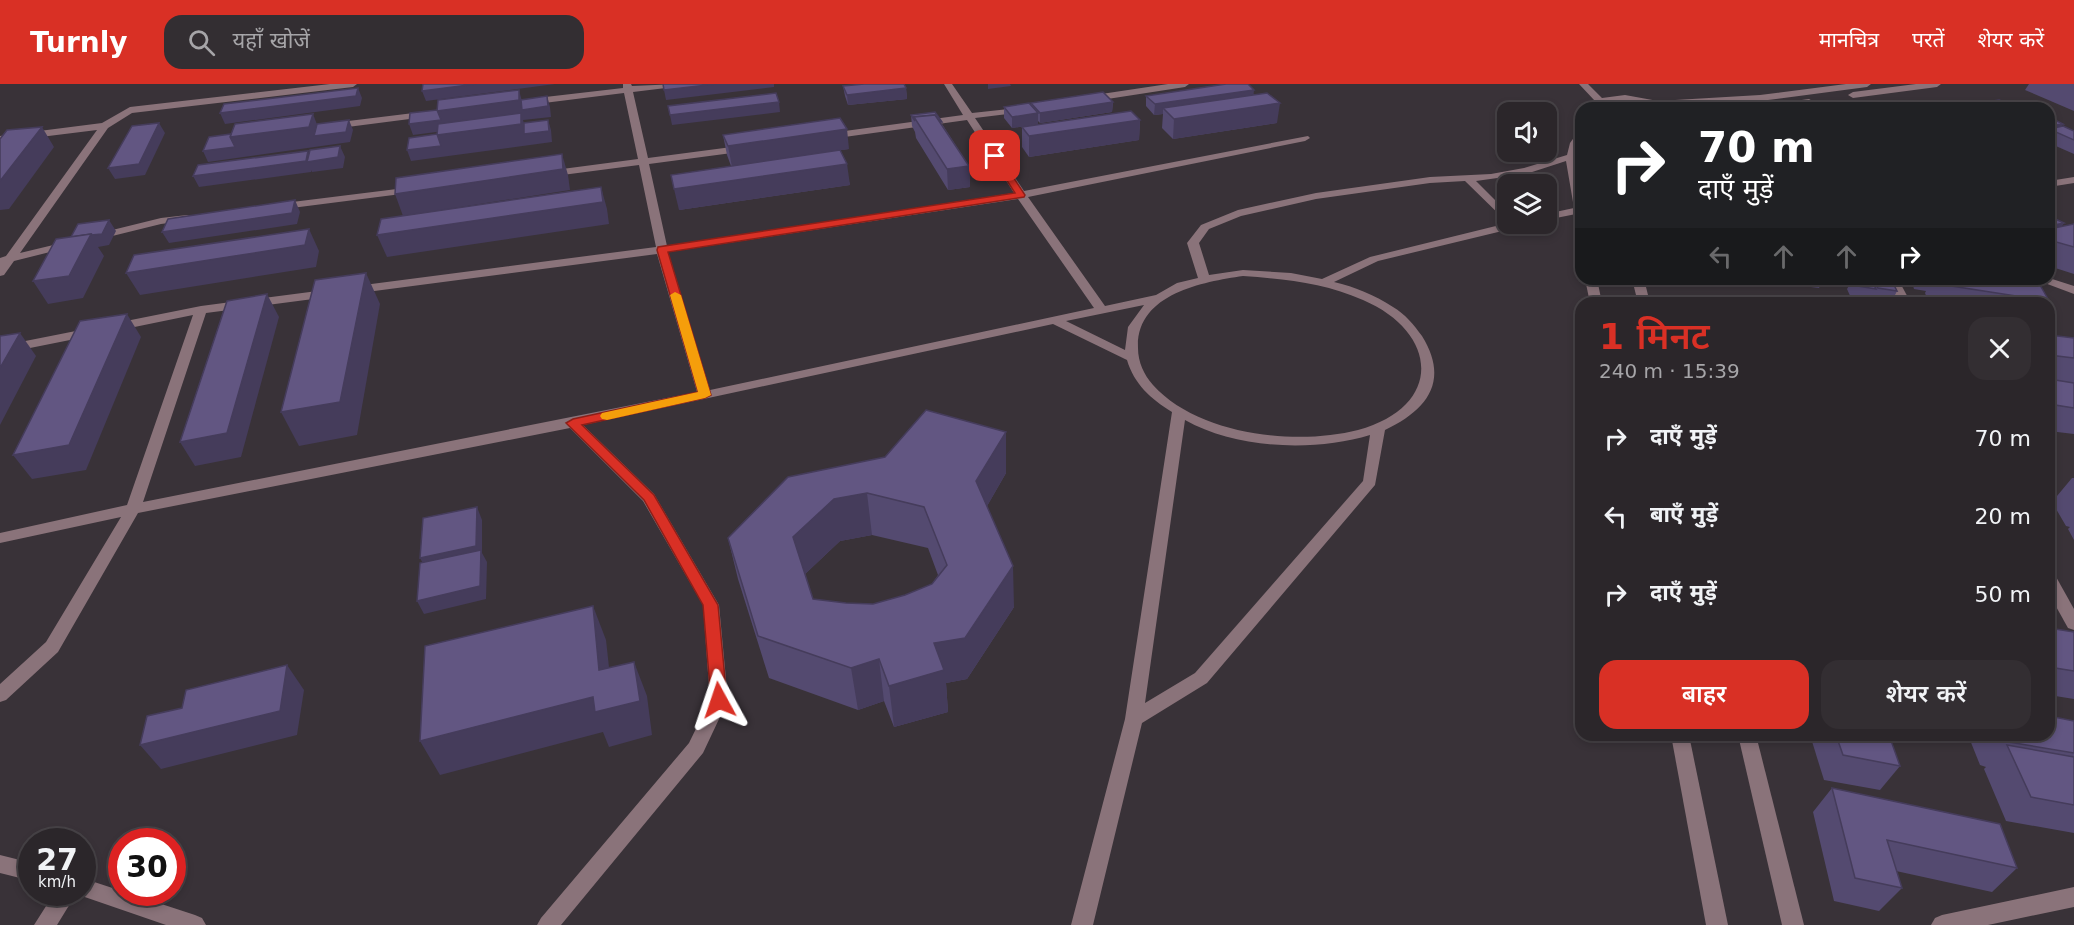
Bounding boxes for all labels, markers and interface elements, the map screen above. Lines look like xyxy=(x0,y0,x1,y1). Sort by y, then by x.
search box xyxy=(164,15,584,69)
text: Turnly xyxy=(30,26,128,59)
icon: search xyxy=(185,26,218,59)
text: यहाँ खोजें xyxy=(233,28,310,53)
text: मानचित्र xyxy=(1819,28,1879,52)
text: परतें xyxy=(1912,28,1945,52)
text: शेयर करें xyxy=(1978,28,2044,52)
map controls xyxy=(1497,102,1557,234)
button: sound xyxy=(1497,102,1557,162)
text: 70 m xyxy=(1698,123,1815,172)
icon: right xyxy=(1599,126,1677,204)
pin xyxy=(969,130,1020,181)
icon: arrive xyxy=(978,139,1011,172)
text: दाएँ मुड़ें xyxy=(1698,173,1773,204)
button: layers xyxy=(1497,174,1557,234)
icon: left xyxy=(1704,240,1737,273)
icon: ahead xyxy=(1767,240,1800,273)
icon: ahead xyxy=(1830,240,1863,273)
icon: right xyxy=(1893,240,1926,273)
text: 1 मिनट xyxy=(1599,316,1710,357)
button: close xyxy=(1968,317,2031,380)
text: 240 m · 15:39 xyxy=(1599,359,1740,383)
icon: right xyxy=(1599,422,1632,455)
text: दाएँ मुड़ें xyxy=(1650,424,1717,449)
text: 70 m xyxy=(1975,426,2031,451)
icon: left xyxy=(1599,500,1632,533)
text: बाएँ मुड़ें xyxy=(1650,502,1718,527)
text: 20 m xyxy=(1975,504,2031,529)
icon: right xyxy=(1599,578,1632,611)
text: दाएँ मुड़ें xyxy=(1650,580,1717,605)
text: 50 m xyxy=(1975,582,2031,607)
button: बाहर xyxy=(1599,660,1809,729)
button: शेयर करें xyxy=(1821,660,2031,729)
position arrow xyxy=(687,668,751,732)
speed limit sign: 30 xyxy=(108,828,186,906)
text: 27 xyxy=(36,842,78,877)
text: km/h xyxy=(38,873,76,891)

